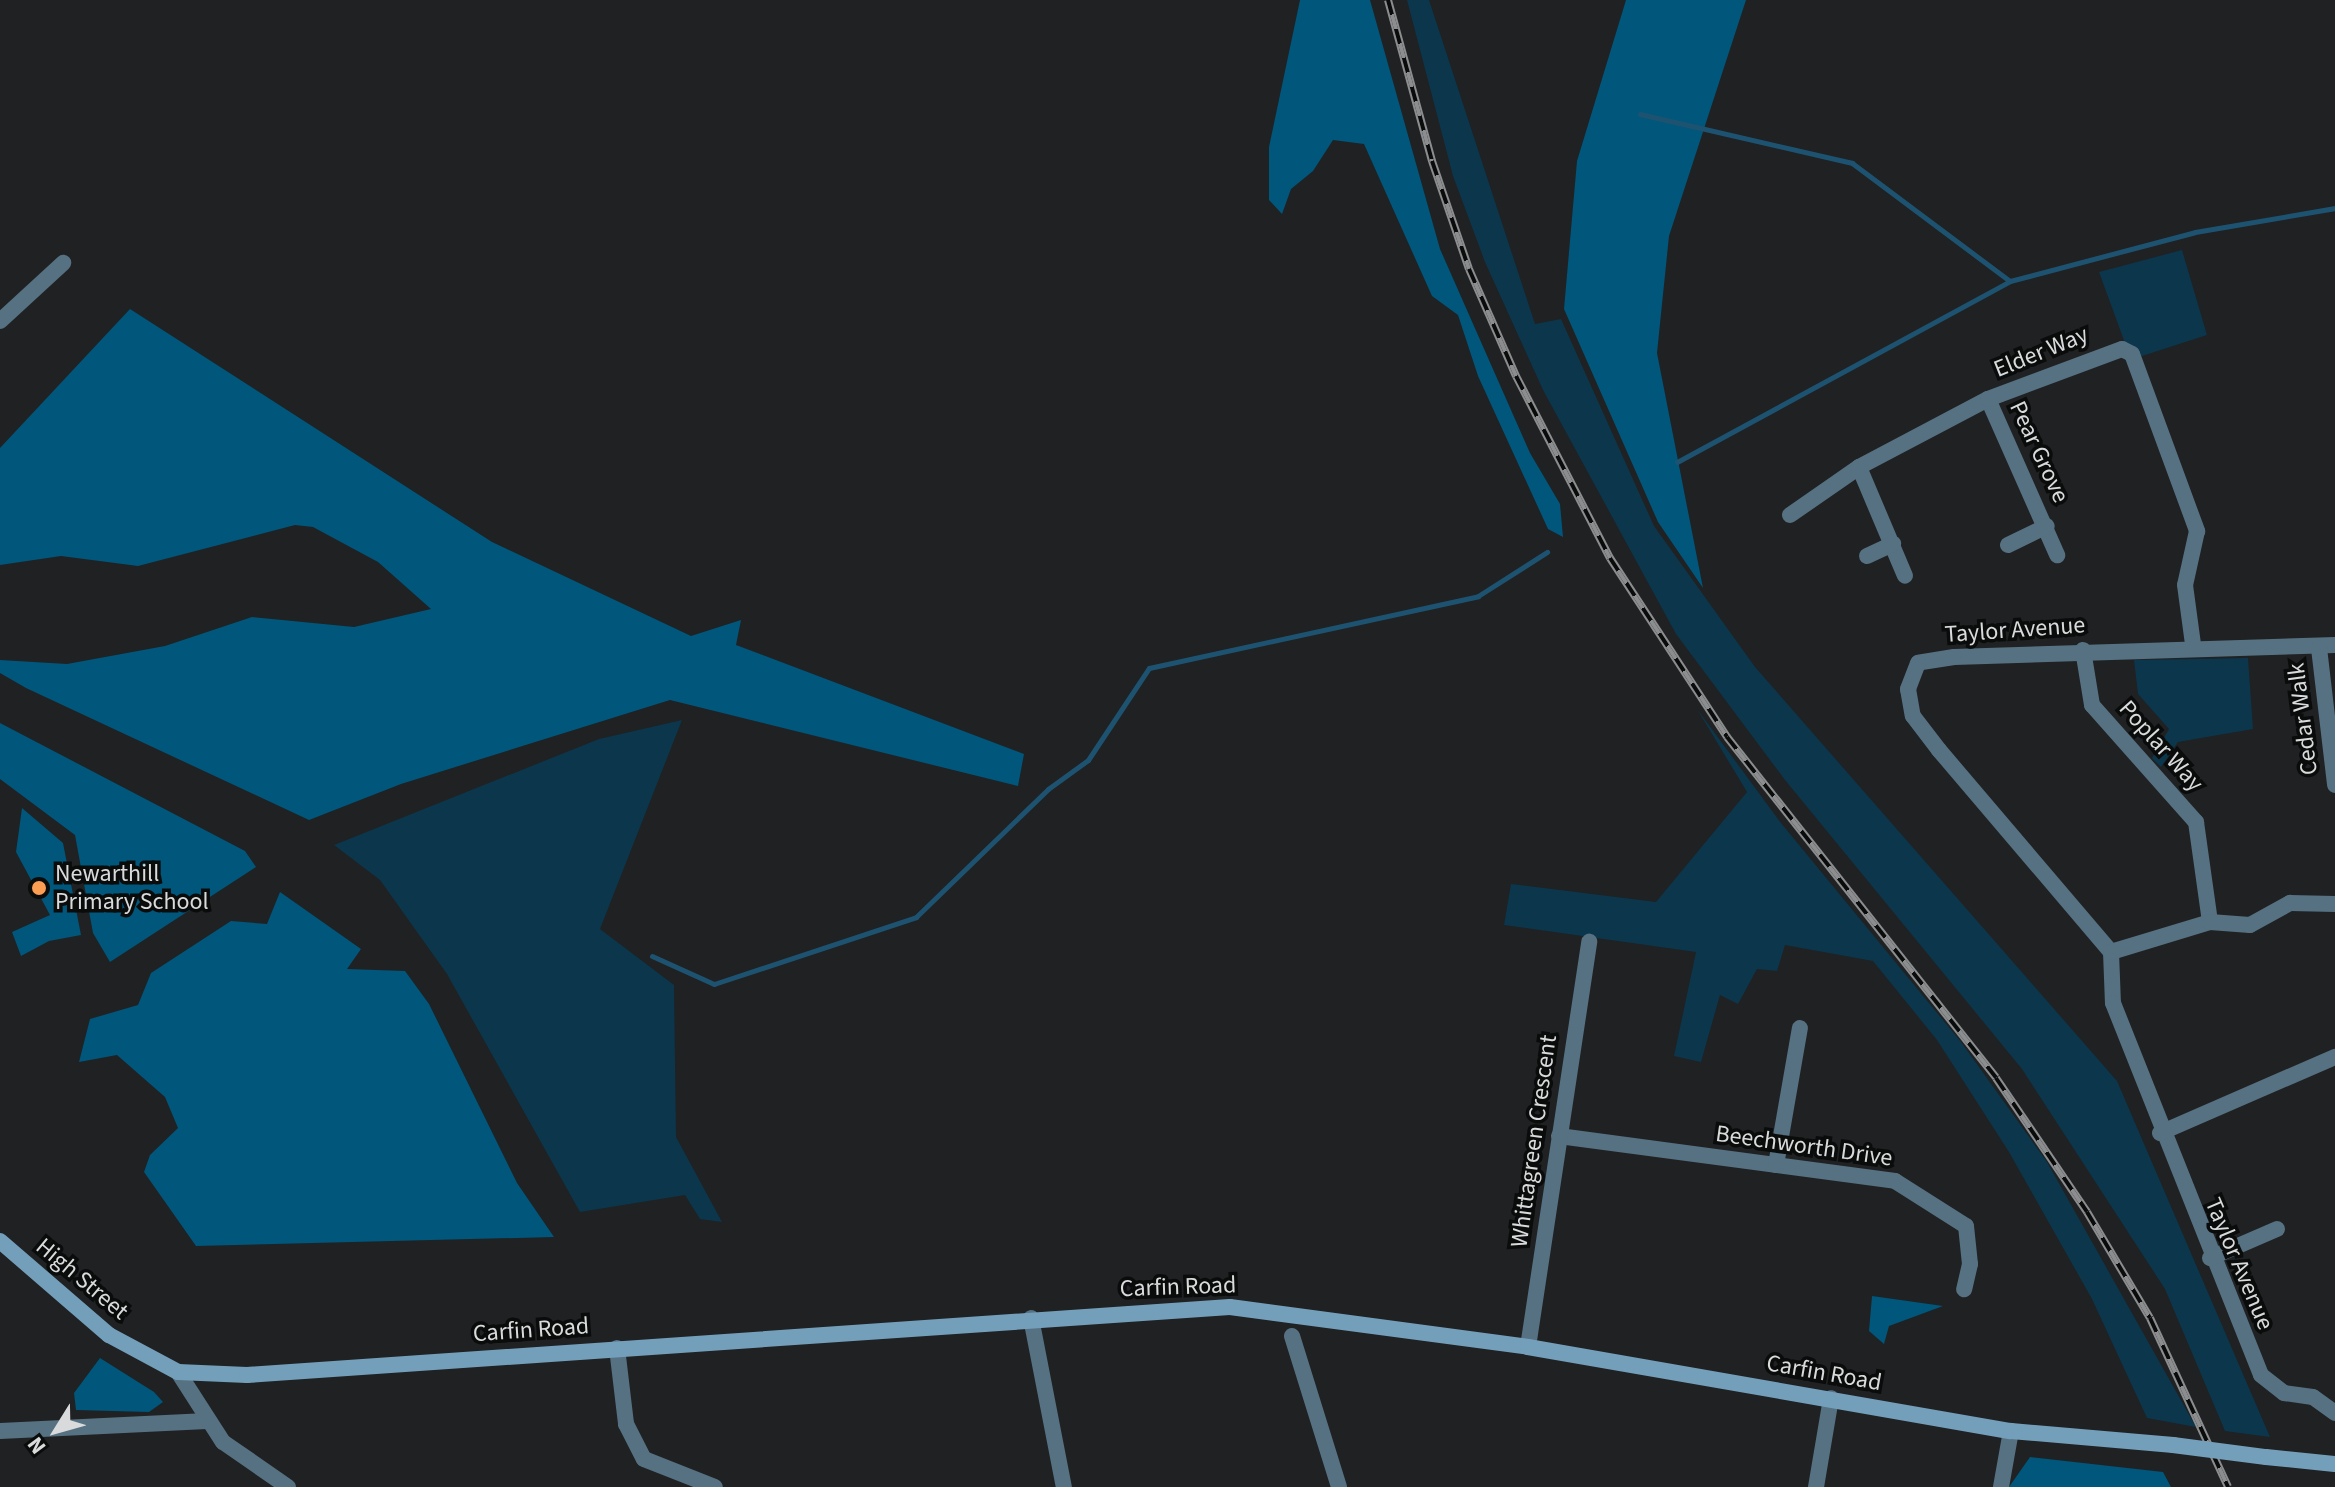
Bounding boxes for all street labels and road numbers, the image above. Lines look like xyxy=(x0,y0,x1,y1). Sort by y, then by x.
street label: Elder Way xyxy=(1990,320,2092,384)
street label: Pear Grove xyxy=(2003,397,2075,507)
street label: Taylor Avenue xyxy=(1944,611,2086,649)
street label: Cedar Walk xyxy=(2282,661,2324,777)
street label: Poplar Way xyxy=(2113,695,2209,797)
street label: Whittagreen Crescent xyxy=(1505,1033,1563,1249)
street label: Beechworth Drive xyxy=(1714,1119,1894,1173)
street label: Taylor Avenue xyxy=(2198,1194,2280,1334)
street label: High Street xyxy=(30,1232,134,1326)
street label: Carfin Road xyxy=(1119,1271,1237,1303)
street label: Carfin Road xyxy=(472,1312,590,1348)
street label: Carfin Road xyxy=(1764,1349,1884,1397)

